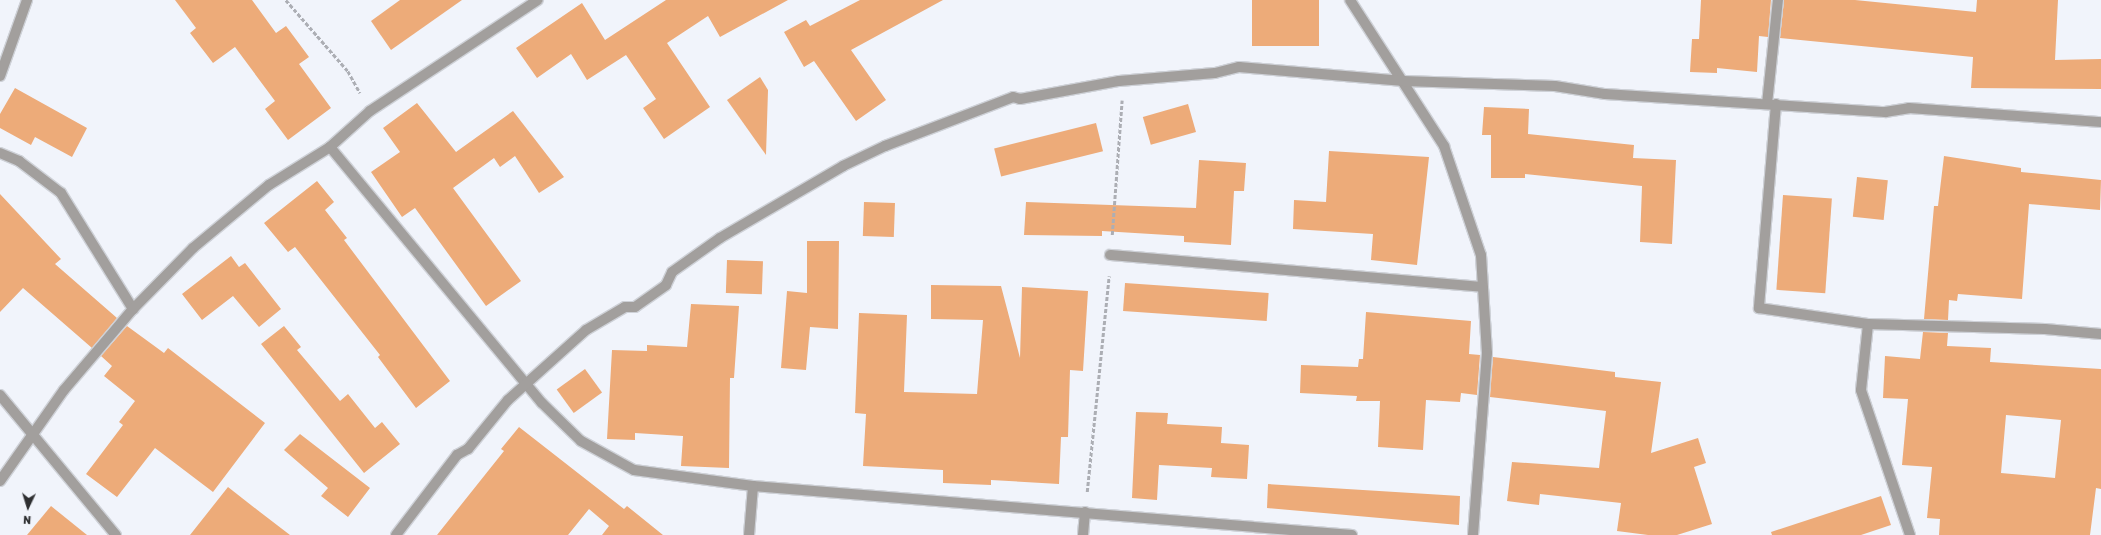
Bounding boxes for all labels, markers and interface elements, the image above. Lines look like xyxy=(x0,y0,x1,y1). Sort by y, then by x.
north arrow xyxy=(8,487,48,527)
text: N xyxy=(23,513,32,526)

